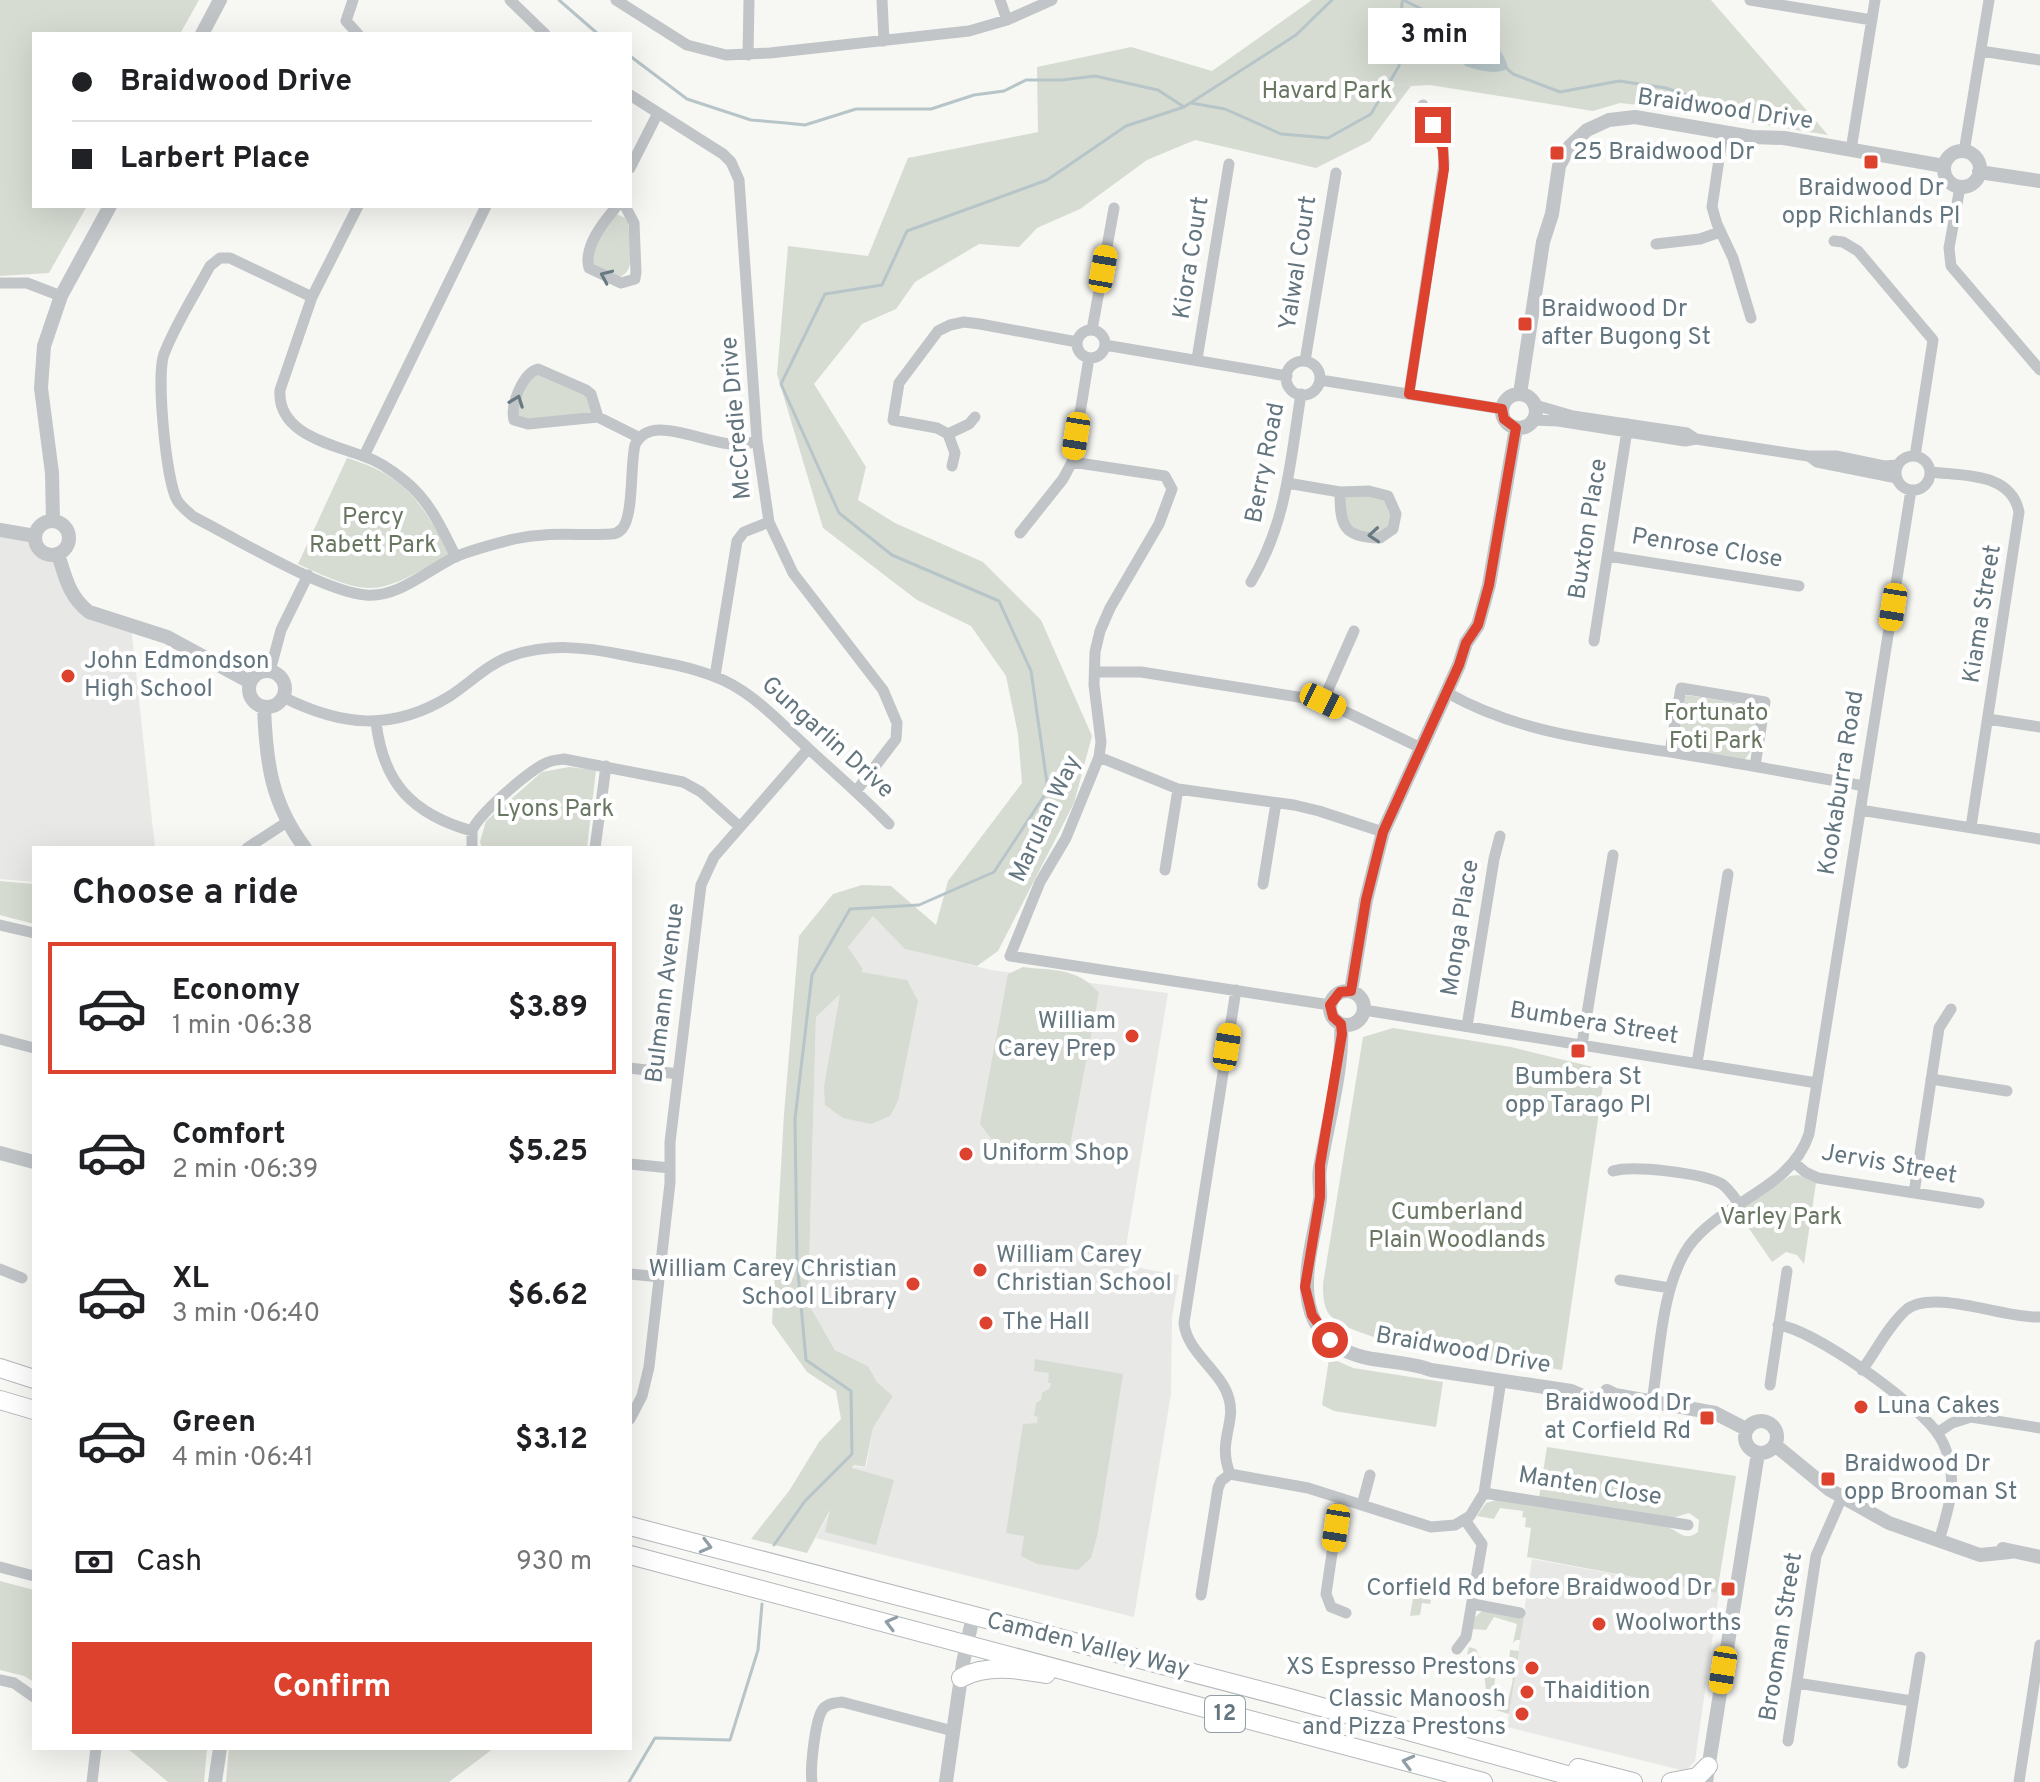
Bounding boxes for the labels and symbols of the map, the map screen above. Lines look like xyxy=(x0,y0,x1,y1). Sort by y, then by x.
callout: 3 min xyxy=(1367,9,1499,65)
park label: Havard Park xyxy=(1262,77,1392,107)
street label: Braidwood Drive xyxy=(1635,83,1815,137)
route end xyxy=(1415,107,1451,143)
place label: 25 Braidwood Dr xyxy=(1573,138,1754,168)
marker: 25 Braidwood Dr xyxy=(1548,144,1566,162)
marker: Braidwood Dr opp Richlands Pl xyxy=(1862,153,1880,171)
place label: Braidwood Dr opp Richlands Pl xyxy=(1782,174,1960,232)
street label: Yalwal Court xyxy=(1274,194,1324,332)
street label: Kiora Court xyxy=(1167,195,1217,321)
car xyxy=(1087,243,1119,295)
one-way arrow xyxy=(600,270,614,286)
place label: Braidwood Dr after Bugong St xyxy=(1541,295,1711,353)
marker: Braidwood Dr after Bugong St xyxy=(1516,315,1534,333)
street label: McCredie Drive xyxy=(715,335,759,501)
one-way arrow xyxy=(507,395,523,409)
street label: Berry Road xyxy=(1240,400,1292,526)
car xyxy=(1060,410,1092,462)
street label: Buxton Place xyxy=(1563,456,1615,602)
park label: Percy Rabett Park xyxy=(309,503,437,561)
street label: Penrose Close xyxy=(1629,522,1785,576)
one-way arrow xyxy=(1367,526,1380,543)
street label: Kiama Street xyxy=(1957,543,2009,685)
car xyxy=(1877,581,1909,633)
place label: John Edmondson High School xyxy=(84,647,270,705)
marker: John Edmondson High School xyxy=(59,667,77,685)
street label: Gungarlin Drive xyxy=(754,671,900,805)
car xyxy=(1296,680,1350,722)
street label: Kookaburra Road xyxy=(1813,689,1871,877)
park label: Fortunato Foti Park xyxy=(1664,699,1768,757)
street label: Marulan Way xyxy=(1003,751,1089,887)
park label: Lyons Park xyxy=(496,795,614,825)
street label: Monga Place xyxy=(1435,858,1487,998)
street label: Bulmann Avenue xyxy=(640,901,692,1085)
street label: Bumbera Street xyxy=(1508,996,1680,1052)
place label: William Carey Prep xyxy=(997,1007,1116,1065)
car xyxy=(1211,1021,1243,1073)
marker: William Carey Prep xyxy=(1123,1027,1141,1045)
marker: Bumbera St opp Tarago Pl xyxy=(1569,1042,1587,1060)
place label: Bumbera St opp Tarago Pl xyxy=(1505,1063,1651,1121)
street label: Jervis Street xyxy=(1819,1138,1959,1192)
place label: Uniform Shop xyxy=(982,1139,1129,1169)
marker: Uniform Shop xyxy=(957,1145,975,1163)
park label: Cumberland Plain Woodlands xyxy=(1368,1198,1546,1256)
park label: Varley Park xyxy=(1720,1203,1842,1233)
place label: William Carey Christian School xyxy=(996,1241,1172,1299)
place label: William Carey Christian School Library xyxy=(648,1255,897,1313)
marker: William Carey Christian School xyxy=(971,1261,989,1279)
marker: William Carey Christian School Library xyxy=(904,1275,922,1293)
place label: The Hall xyxy=(1002,1308,1090,1338)
marker: The Hall xyxy=(977,1314,995,1332)
street label: Braidwood Drive xyxy=(1373,1321,1553,1381)
route start xyxy=(1312,1322,1348,1358)
place label: Braidwood Dr at Corfield Rd xyxy=(1544,1389,1691,1447)
place label: Luna Cakes xyxy=(1877,1392,2000,1422)
marker: Luna Cakes xyxy=(1852,1398,1870,1416)
marker: Braidwood Dr at Corfield Rd xyxy=(1698,1409,1716,1427)
place label: Braidwood Dr opp Brooman St xyxy=(1844,1450,2017,1508)
street label: Manten Close xyxy=(1516,1461,1664,1513)
marker: Braidwood Dr opp Brooman St xyxy=(1819,1470,1837,1488)
car xyxy=(1320,1502,1352,1554)
one-way arrow xyxy=(698,1536,712,1553)
street label: Brooman Street xyxy=(1754,1551,1810,1723)
place label: Corfield Rd before Braidwood Dr xyxy=(1366,1574,1712,1604)
marker: Corfield Rd before Braidwood Dr xyxy=(1719,1580,1737,1598)
street label: Camden Valley Way xyxy=(983,1606,1193,1686)
place label: Woolworths xyxy=(1615,1609,1741,1639)
marker: Woolworths xyxy=(1590,1615,1608,1633)
one-way arrow xyxy=(885,1616,899,1633)
car xyxy=(1707,1644,1739,1696)
place label: XS Espresso Prestons xyxy=(1286,1653,1516,1683)
marker: XS Espresso Prestons xyxy=(1523,1659,1541,1677)
place label: Thaidition xyxy=(1543,1677,1650,1707)
marker: Thaidition xyxy=(1518,1683,1536,1701)
place label: Classic Manoosh and Pizza Prestons xyxy=(1302,1685,1506,1743)
road number: 12 xyxy=(1205,1696,1245,1732)
marker: Classic Manoosh and Pizza Prestons xyxy=(1513,1705,1531,1723)
one-way arrow xyxy=(1401,1754,1415,1771)

